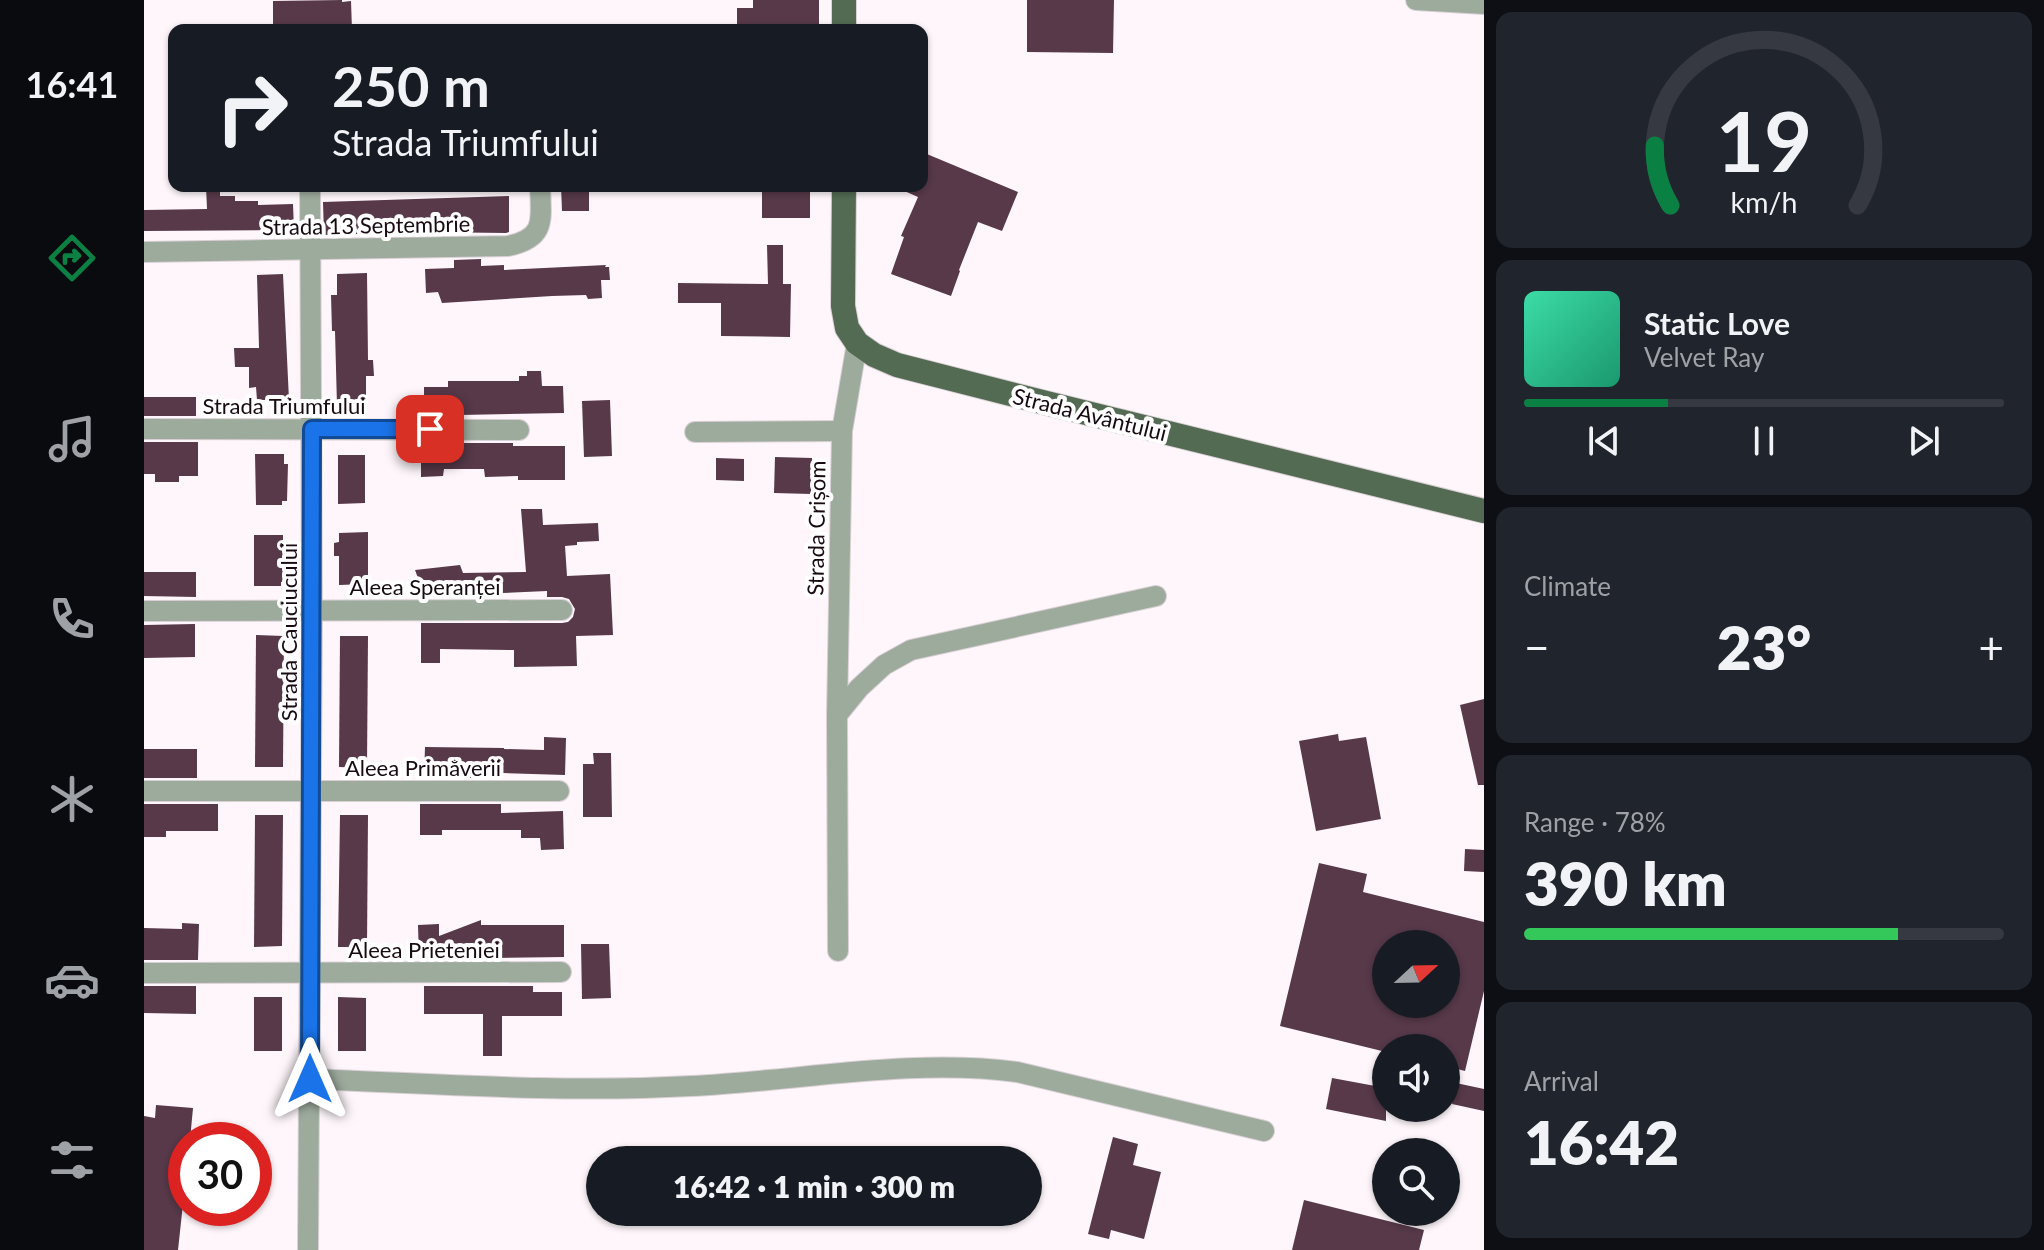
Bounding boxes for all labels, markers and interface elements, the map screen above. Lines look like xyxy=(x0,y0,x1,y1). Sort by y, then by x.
text: 250 m xyxy=(332,52,490,119)
icon: right xyxy=(200,56,304,160)
text: 16:41 xyxy=(26,62,118,106)
text: 19 xyxy=(1716,89,1812,189)
text: Strada Triumfului xyxy=(332,120,599,164)
text: km/h xyxy=(1731,185,1797,219)
street label: Strada 13 Septembrie xyxy=(261,210,471,240)
icon: directions xyxy=(44,230,100,286)
text: Static Love xyxy=(1644,305,1790,341)
text: Velvet Ray xyxy=(1644,341,1764,373)
street label: Strada Avântului xyxy=(1010,382,1170,446)
street label: Strada Triumfului xyxy=(202,392,366,419)
pin xyxy=(396,395,464,463)
icon: arrive xyxy=(408,407,452,451)
icon: music xyxy=(44,411,100,467)
icon: previous xyxy=(1582,419,1626,463)
icon: pause xyxy=(1742,419,1786,463)
icon: next xyxy=(1902,419,1946,463)
street label: Strada Crișom xyxy=(801,460,831,596)
street label: Strada Cauciucului xyxy=(275,543,302,721)
text: Climate xyxy=(1524,570,1611,602)
street label: Aleea Speranței xyxy=(349,573,501,600)
icon: phone xyxy=(44,591,100,647)
text: 23° xyxy=(1717,611,1811,683)
text: − xyxy=(1524,621,1550,673)
text: + xyxy=(1978,621,2004,673)
street label: Aleea Primăverii xyxy=(345,754,501,781)
icon: climate xyxy=(44,771,100,827)
text: Range · 78% xyxy=(1524,806,1666,838)
text: 390 km xyxy=(1524,847,1727,919)
north arrow xyxy=(1372,930,1460,1018)
map controls xyxy=(1372,930,1460,1226)
street label: Aleea Prieteniei xyxy=(348,936,500,963)
icon: car xyxy=(44,952,100,1008)
button: sound xyxy=(1372,1034,1460,1122)
position arrow xyxy=(268,1037,352,1121)
text: Arrival xyxy=(1524,1065,1599,1097)
text: 16:42 xyxy=(1524,1106,1679,1178)
speed limit sign: 30 xyxy=(168,1122,272,1226)
icon: filters xyxy=(44,1132,100,1188)
button: search xyxy=(1372,1138,1460,1226)
text: 16:42 · 1 min · 300 m xyxy=(673,1168,955,1204)

